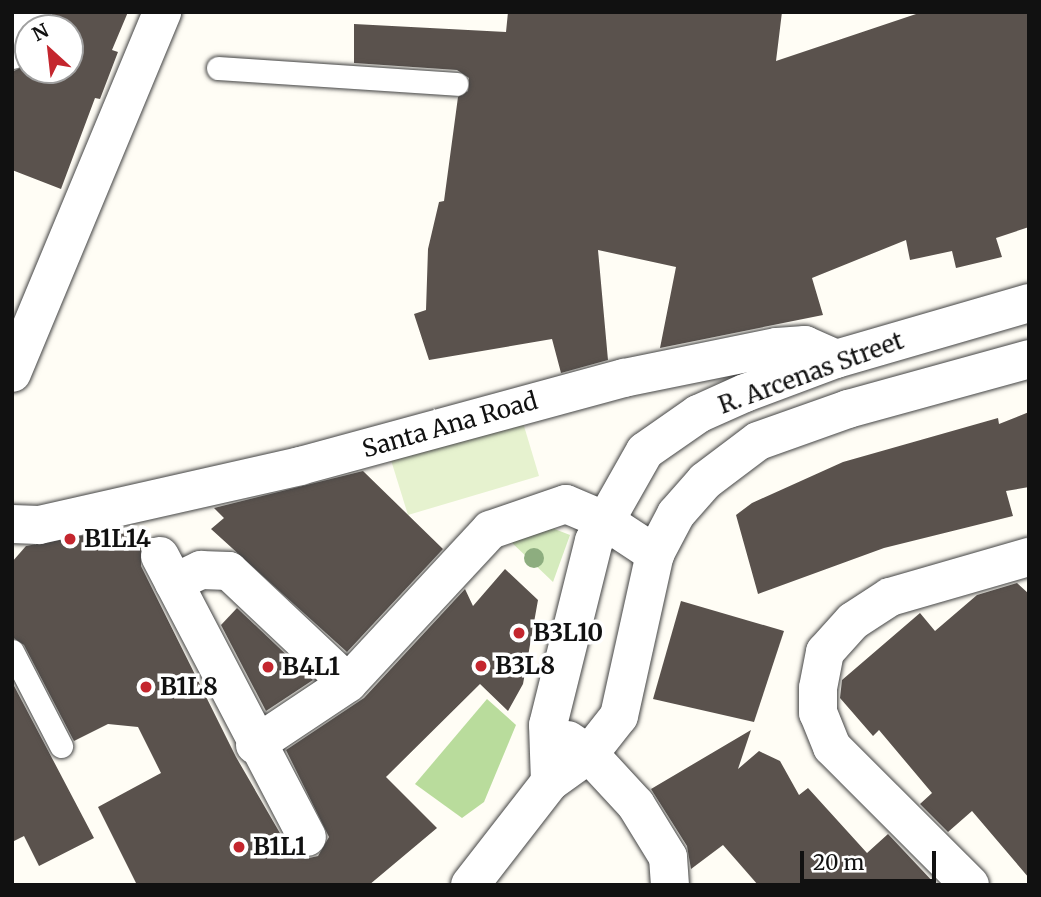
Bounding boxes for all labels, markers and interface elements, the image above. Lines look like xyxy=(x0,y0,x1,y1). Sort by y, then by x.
north arrow xyxy=(14,14,84,84)
text: N xyxy=(28,18,53,46)
street label: R. Arcenas Street xyxy=(714,326,908,420)
street label: Santa Ana Road xyxy=(359,386,541,464)
place label: B1L14 xyxy=(84,525,151,553)
marker: B1L14 xyxy=(62,531,78,547)
place label: B3L10 xyxy=(533,619,603,647)
marker: B3L10 xyxy=(511,625,527,641)
place label: B3L8 xyxy=(495,652,555,680)
place label: B4L1 xyxy=(282,653,340,681)
marker: B3L8 xyxy=(473,658,489,674)
marker: B4L1 xyxy=(260,659,276,675)
place label: B1L8 xyxy=(160,673,218,701)
marker: B1L8 xyxy=(138,679,154,695)
place label: B1L1 xyxy=(253,833,306,861)
scale bar xyxy=(803,838,940,882)
marker: B1L1 xyxy=(231,839,247,855)
text: 20 m xyxy=(813,849,864,876)

